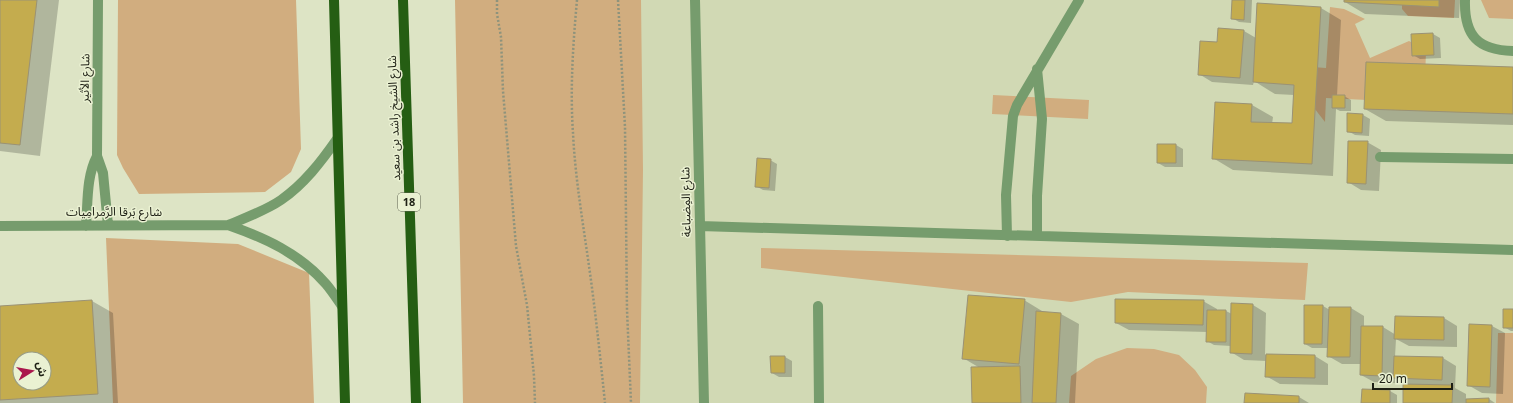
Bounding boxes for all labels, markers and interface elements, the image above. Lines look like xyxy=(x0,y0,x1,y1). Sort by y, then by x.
street label: شارع الأثير xyxy=(76,53,94,104)
street label: شارع الشيخ راشد بن سعيد xyxy=(383,55,405,181)
street label: شارع المِضباعة xyxy=(676,167,696,237)
road number: 18 xyxy=(398,193,420,211)
street label: شارع بَرقا الرَّمرامِيات xyxy=(66,203,162,221)
north arrow xyxy=(12,351,52,391)
text: ش xyxy=(34,360,51,378)
scale bar xyxy=(1373,365,1452,391)
text: 20 m xyxy=(1379,370,1407,387)

